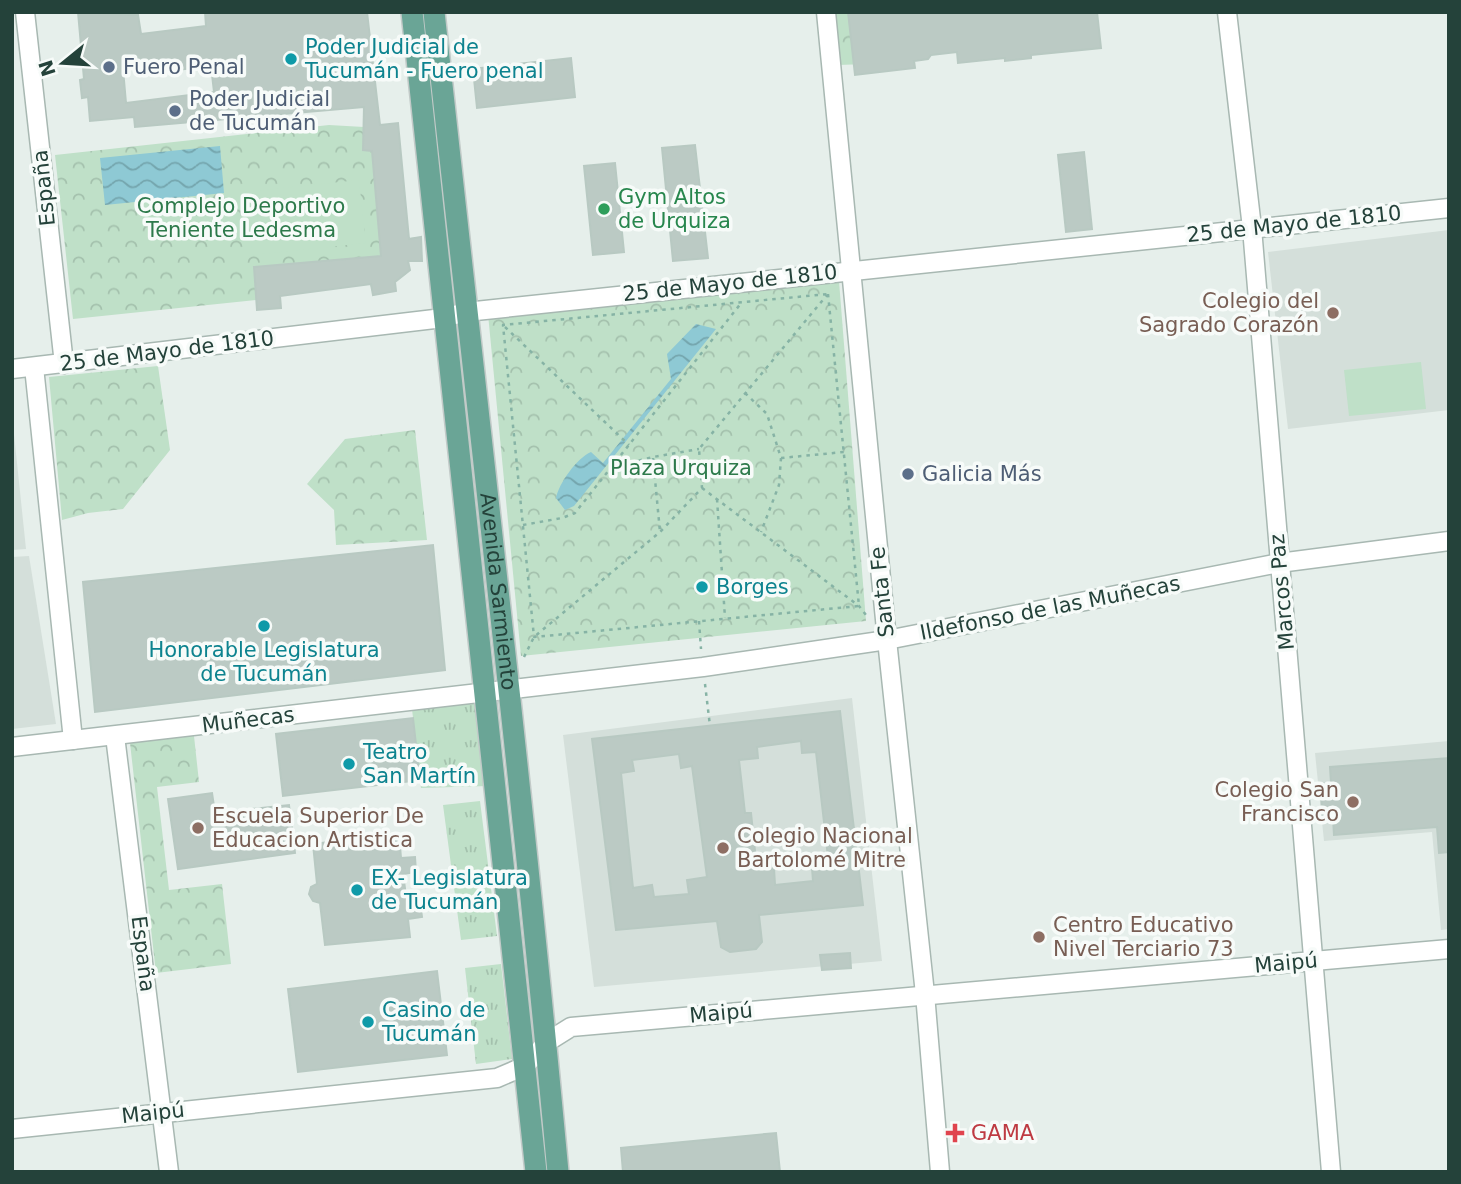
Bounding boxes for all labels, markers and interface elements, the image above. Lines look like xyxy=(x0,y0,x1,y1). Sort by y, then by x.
north arrow xyxy=(28,28,98,98)
place label: Poder Judicial de Tucumán - Fuero penal xyxy=(304,35,544,83)
marker: Poder Judicial de Tucumán - Fuero penal xyxy=(283,51,299,67)
place label: Fuero Penal xyxy=(123,55,245,79)
text: N xyxy=(34,57,60,79)
marker: Fuero Penal xyxy=(101,59,117,75)
place label: Poder Judicial de Tucumán xyxy=(189,87,330,135)
marker: Poder Judicial de Tucumán xyxy=(167,103,183,119)
street label: España xyxy=(28,149,60,227)
place label: Gym Altos de Urquiza xyxy=(618,185,731,233)
park label: Complejo Deportivo Teniente Ledesma xyxy=(137,194,345,242)
marker: Gym Altos de Urquiza xyxy=(596,201,612,217)
street label: 25 de Mayo de 1810 xyxy=(1186,201,1402,247)
street label: 25 de Mayo de 1810 xyxy=(622,260,838,306)
place label: Colegio del Sagrado Corazón xyxy=(1139,289,1319,337)
marker: Colegio del Sagrado Corazón xyxy=(1325,305,1341,321)
street label: 25 de Mayo de 1810 xyxy=(59,326,275,376)
park label: Plaza Urquiza xyxy=(610,456,752,480)
place label: Galicia Más xyxy=(922,462,1042,486)
marker: Galicia Más xyxy=(900,466,916,482)
street label: Avenida Sarmiento xyxy=(475,491,521,692)
street label: Marcos Paz xyxy=(1265,533,1299,651)
street label: Santa Fe xyxy=(865,545,899,639)
street label: Ildefonso de las Muñecas xyxy=(918,571,1182,645)
place label: Borges xyxy=(716,575,789,599)
marker: Borges xyxy=(694,579,710,595)
marker: Honorable Legislatura de Tucumán xyxy=(256,618,272,634)
place label: Honorable Legislatura de Tucumán xyxy=(148,638,380,686)
street label: Muñecas xyxy=(200,702,296,738)
place label: Teatro San Martín xyxy=(362,740,476,788)
marker: Teatro San Martín xyxy=(341,756,357,772)
place label: Colegio San Francisco xyxy=(1215,778,1339,826)
marker: Colegio San Francisco xyxy=(1345,794,1361,810)
place label: Escuela Superior De Educacion Artistica xyxy=(212,804,424,852)
marker: Escuela Superior De Educacion Artistica xyxy=(190,820,206,836)
place label: Colegio Nacional Bartolomé Mitre xyxy=(737,824,913,872)
marker: Colegio Nacional Bartolomé Mitre xyxy=(715,840,731,856)
place label: EX- Legislatura de Tucumán xyxy=(371,866,528,914)
marker: EX- Legislatura de Tucumán xyxy=(349,882,365,898)
place label: Centro Educativo Nivel Terciario 73 xyxy=(1053,913,1234,961)
street label: España xyxy=(126,915,160,993)
marker: Centro Educativo Nivel Terciario 73 xyxy=(1031,929,1047,945)
street label: Maipú xyxy=(1253,948,1319,978)
place label: Casino de Tucumán xyxy=(381,998,485,1046)
street label: Maipú xyxy=(688,998,754,1028)
marker: Casino de Tucumán xyxy=(360,1014,376,1030)
street label: Maipú xyxy=(120,1098,186,1128)
place label: GAMA xyxy=(971,1121,1035,1145)
marker: GAMA xyxy=(945,1123,965,1143)

